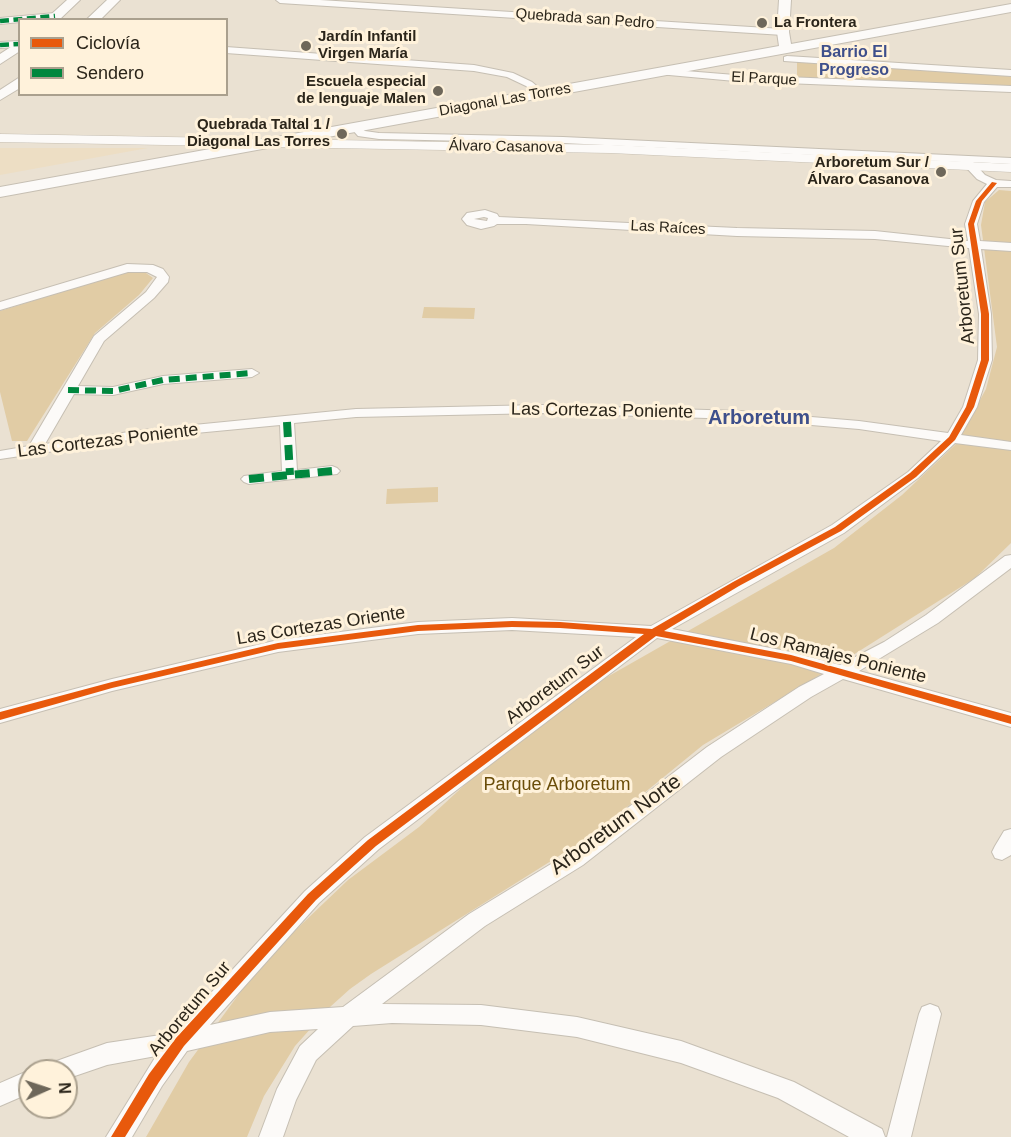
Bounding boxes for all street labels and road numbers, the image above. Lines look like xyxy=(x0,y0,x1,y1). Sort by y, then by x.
street label: Quebrada san Pedro xyxy=(515,5,655,33)
street label: El Parque xyxy=(731,68,797,90)
street label: Diagonal Las Torres xyxy=(438,80,572,120)
street label: Álvaro Casanova xyxy=(449,137,563,157)
street label: Las Raíces xyxy=(630,217,706,239)
street label: Arboretum Sur xyxy=(946,227,980,345)
street label: Las Cortezas Poniente xyxy=(511,399,693,423)
street label: Las Cortezas Poniente xyxy=(16,419,200,463)
street label: Las Cortezas Oriente xyxy=(235,602,407,650)
street label: Los Ramajes Poniente xyxy=(748,624,928,688)
street label: Arboretum Sur xyxy=(502,641,608,729)
street label: Arboretum Norte xyxy=(546,769,686,881)
street label: Arboretum Sur xyxy=(144,957,236,1061)

